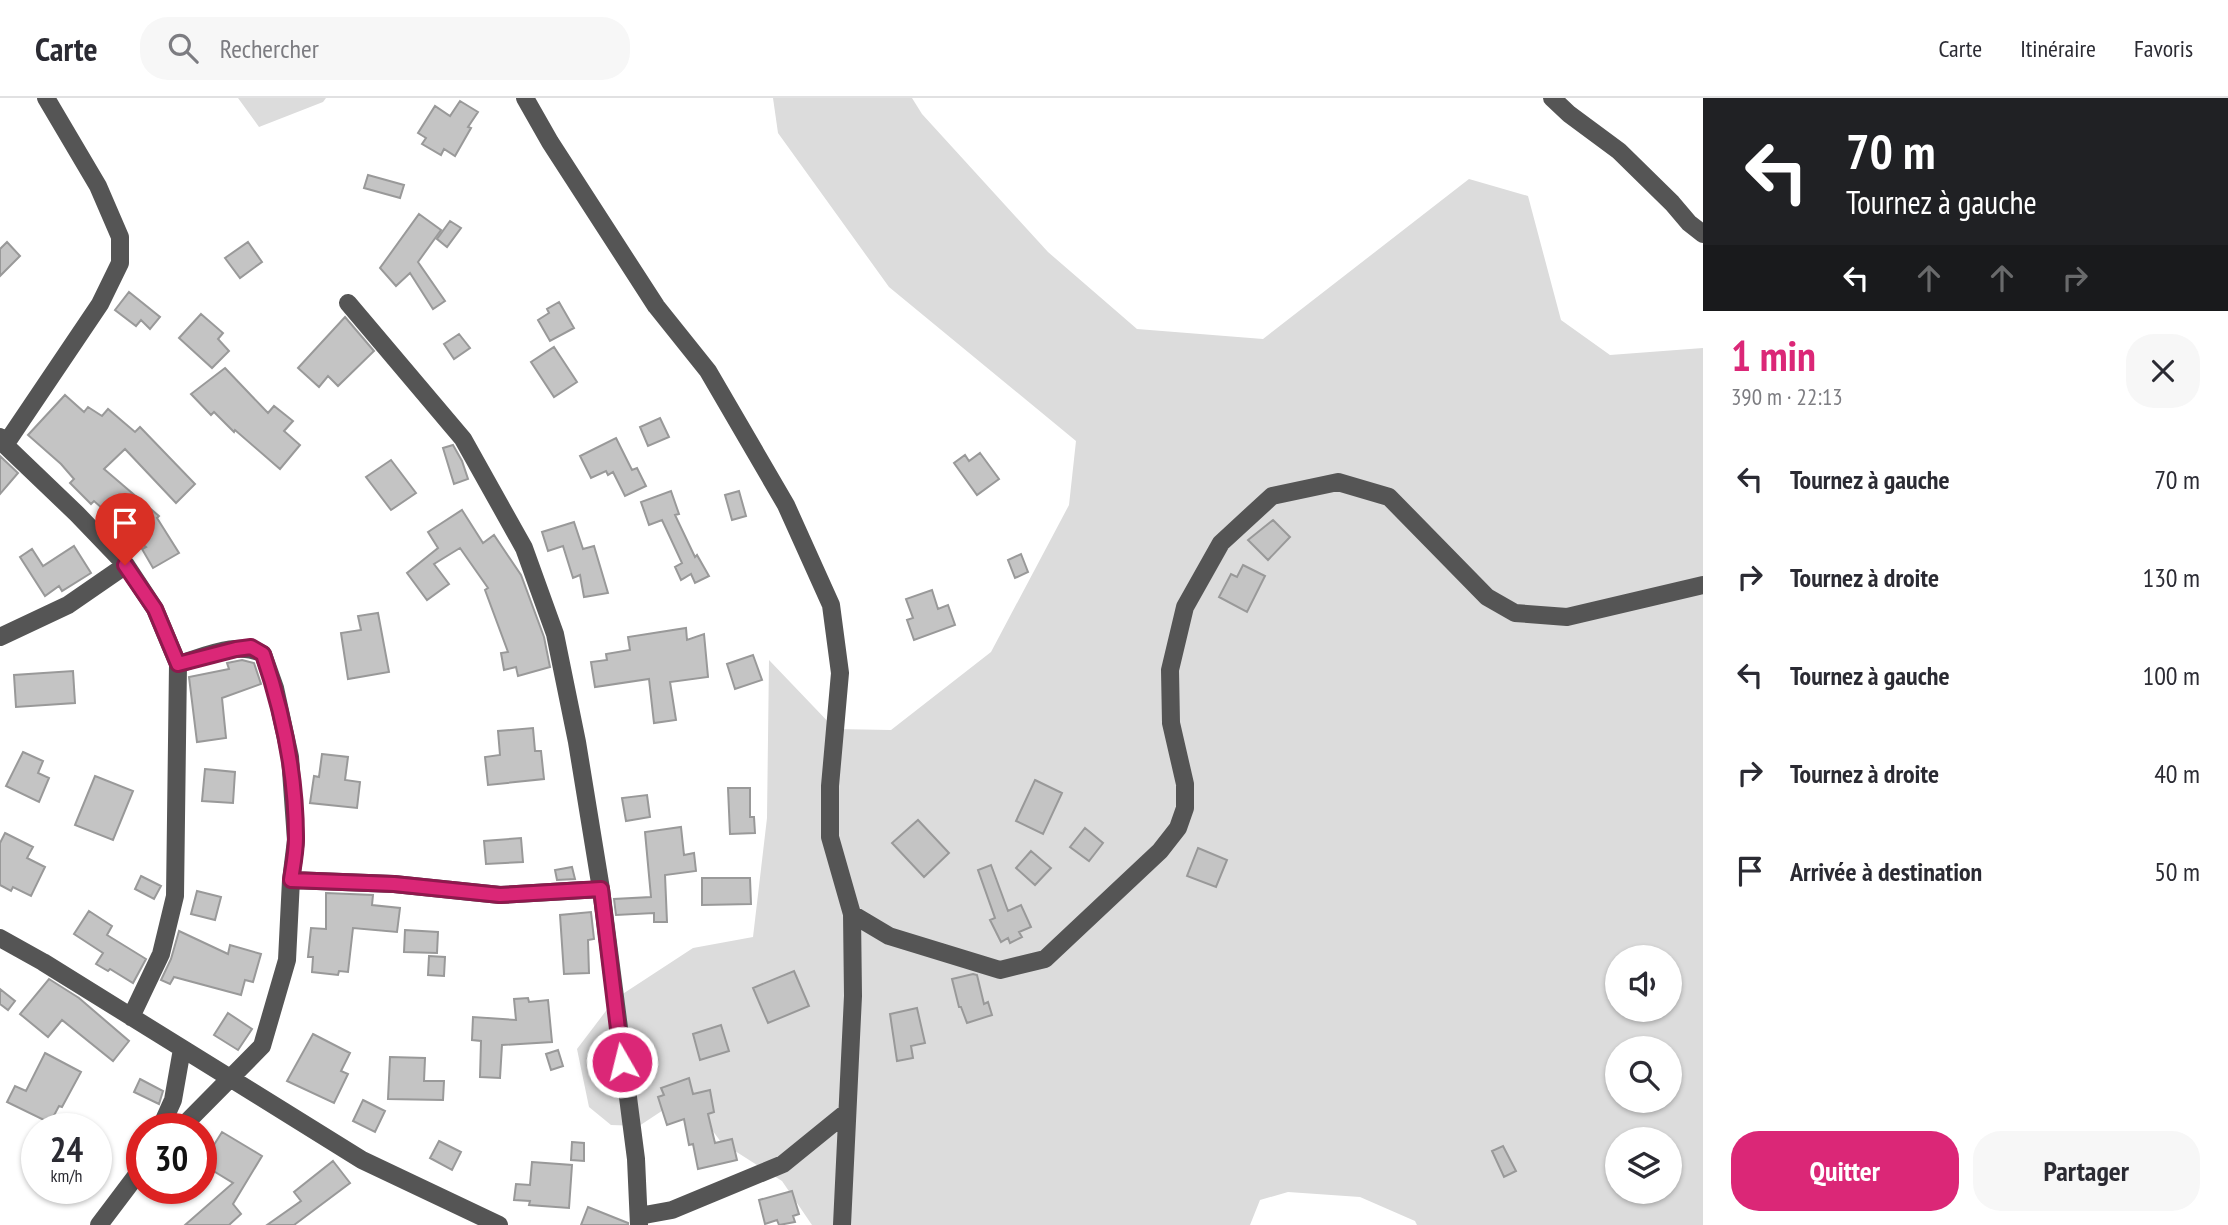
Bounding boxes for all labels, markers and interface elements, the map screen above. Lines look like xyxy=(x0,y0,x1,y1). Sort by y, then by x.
search box xyxy=(140,17,630,80)
text: Carte xyxy=(35,27,98,70)
icon: search xyxy=(164,29,202,67)
text: Rechercher xyxy=(220,32,319,65)
text: Carte xyxy=(1938,33,1982,64)
text: Itinéraire xyxy=(2020,33,2096,64)
text: Favoris xyxy=(2134,33,2193,64)
text: 70 m xyxy=(1846,119,1935,183)
icon: left xyxy=(1731,126,1822,217)
text: Tournez à gauche xyxy=(1846,181,2037,223)
icon: left xyxy=(1837,259,1875,297)
icon: ahead xyxy=(1910,259,1948,297)
icon: ahead xyxy=(1983,259,2021,297)
icon: right xyxy=(2056,259,2094,297)
text: 1 min xyxy=(1731,328,1816,383)
button: close xyxy=(2126,334,2200,408)
text: 390 m · 22:13 xyxy=(1731,382,1843,411)
icon: left xyxy=(1731,460,1769,498)
text: Tournez à gauche xyxy=(1790,463,1950,496)
text: 70 m xyxy=(2154,463,2200,496)
pin xyxy=(95,493,155,565)
icon: arrive xyxy=(106,504,144,542)
icon: right xyxy=(1731,558,1769,596)
text: Tournez à droite xyxy=(1790,561,1939,594)
text: 130 m xyxy=(2142,561,2200,594)
icon: left xyxy=(1731,656,1769,694)
text: Tournez à gauche xyxy=(1790,659,1950,692)
text: 100 m xyxy=(2142,659,2200,692)
icon: right xyxy=(1731,754,1769,792)
text: Tournez à droite xyxy=(1790,757,1939,790)
text: 40 m xyxy=(2154,757,2200,790)
icon: arrive xyxy=(1731,852,1769,890)
text: Arrivée à destination xyxy=(1790,855,1982,888)
text: 50 m xyxy=(2154,855,2200,888)
map controls xyxy=(1605,945,1682,1204)
button: sound xyxy=(1605,945,1682,1022)
position arrow xyxy=(585,1025,659,1099)
button: search xyxy=(1605,1036,1682,1113)
speed limit sign: 30 xyxy=(126,1113,217,1204)
text: 24 xyxy=(50,1126,83,1172)
button: layers xyxy=(1605,1127,1682,1204)
button: Quitter xyxy=(1731,1131,1959,1211)
button: Partager xyxy=(1973,1131,2200,1211)
text: km/h xyxy=(51,1164,82,1187)

